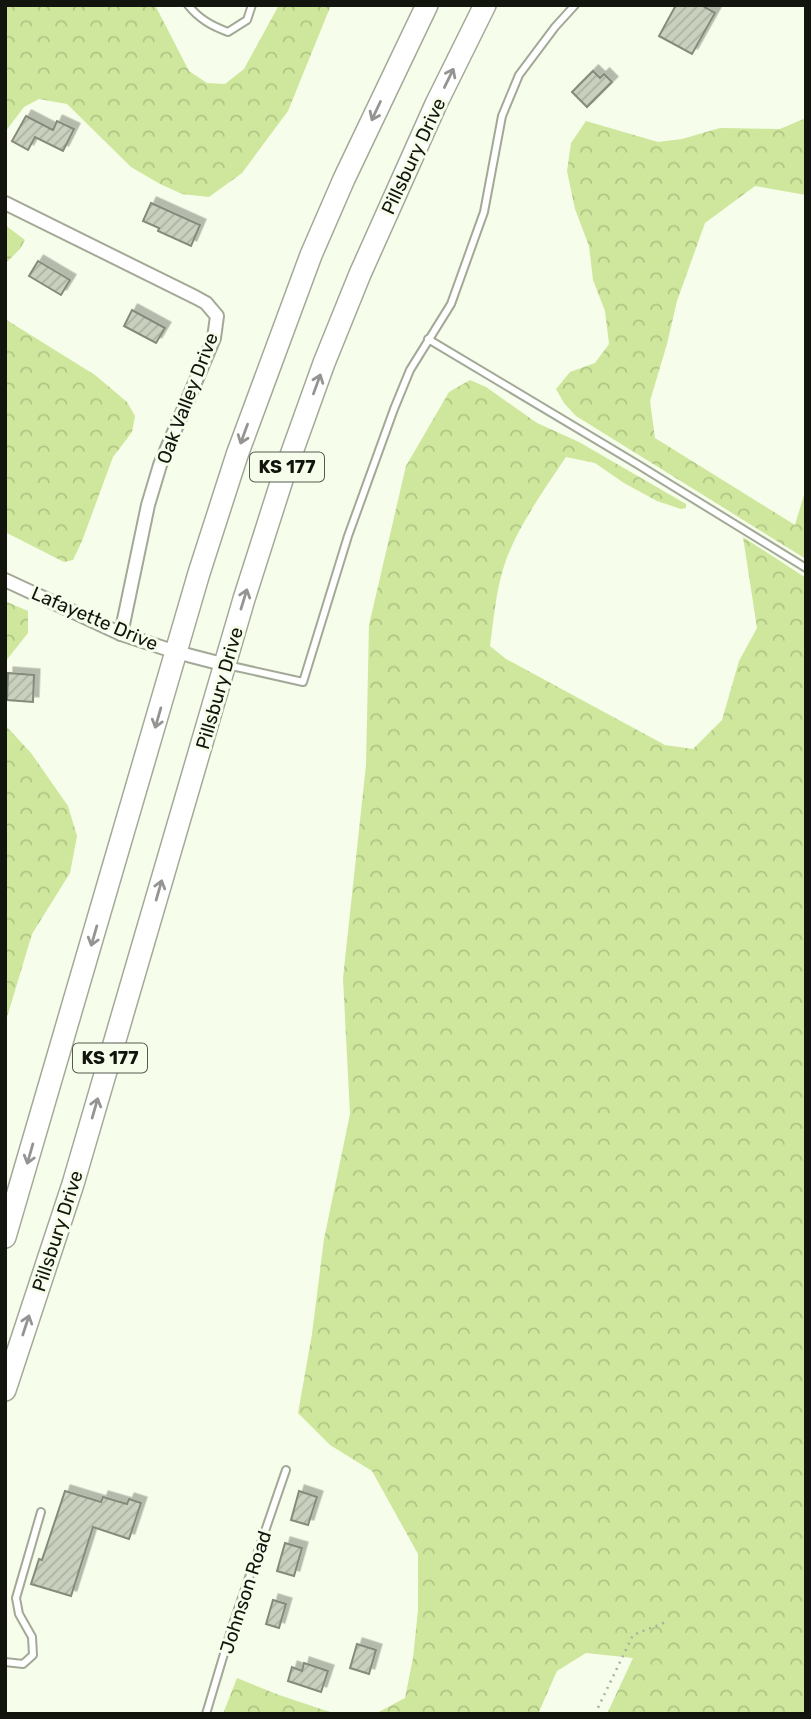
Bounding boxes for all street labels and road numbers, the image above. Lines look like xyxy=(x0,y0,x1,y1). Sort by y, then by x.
street label: Pillsbury Drive xyxy=(376,94,451,218)
street label: Oak Valley Drive xyxy=(152,329,223,467)
road number: KS 177 xyxy=(250,452,324,481)
street label: Lafayette Drive xyxy=(28,581,162,655)
street label: Pillsbury Drive xyxy=(191,624,248,752)
road number: KS 177 xyxy=(73,1044,147,1072)
street label: Pillsbury Drive xyxy=(27,1168,88,1295)
street label: Johnson Road xyxy=(215,1528,276,1657)

